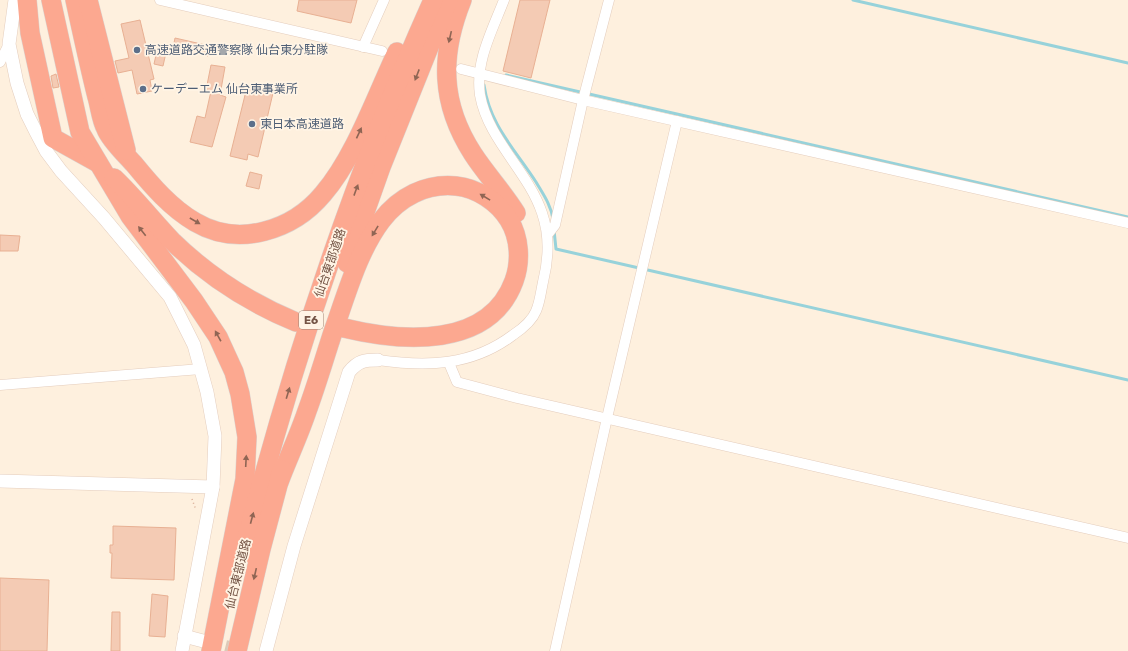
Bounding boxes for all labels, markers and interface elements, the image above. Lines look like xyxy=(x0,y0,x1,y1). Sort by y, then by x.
one-way arrow xyxy=(447,31,453,43)
place label: 高速道路交通警察隊 仙台東分駐隊 xyxy=(145,43,328,57)
marker: 高速道路交通警察隊 仙台東分駐隊 xyxy=(132,45,142,55)
one-way arrow xyxy=(413,69,419,81)
place label: ケーデーエム 仙台東事業所 xyxy=(151,82,298,96)
marker: ケーデーエム 仙台東事業所 xyxy=(138,84,148,94)
place label: 東日本高速道路 xyxy=(260,117,344,131)
marker: 東日本高速道路 xyxy=(247,119,257,129)
one-way arrow xyxy=(356,127,362,139)
one-way arrow xyxy=(353,184,359,196)
one-way arrow xyxy=(479,193,491,200)
one-way arrow xyxy=(189,218,201,225)
one-way arrow xyxy=(138,225,146,236)
one-way arrow xyxy=(371,226,379,236)
street label: 仙台東部道路 xyxy=(312,227,348,299)
road number: E6 xyxy=(299,311,323,329)
one-way arrow xyxy=(214,331,221,342)
one-way arrow xyxy=(285,387,291,399)
one-way arrow xyxy=(243,454,249,467)
one-way arrow xyxy=(250,512,256,524)
street label: 仙台東部道路 xyxy=(222,537,254,611)
one-way arrow xyxy=(251,568,257,580)

